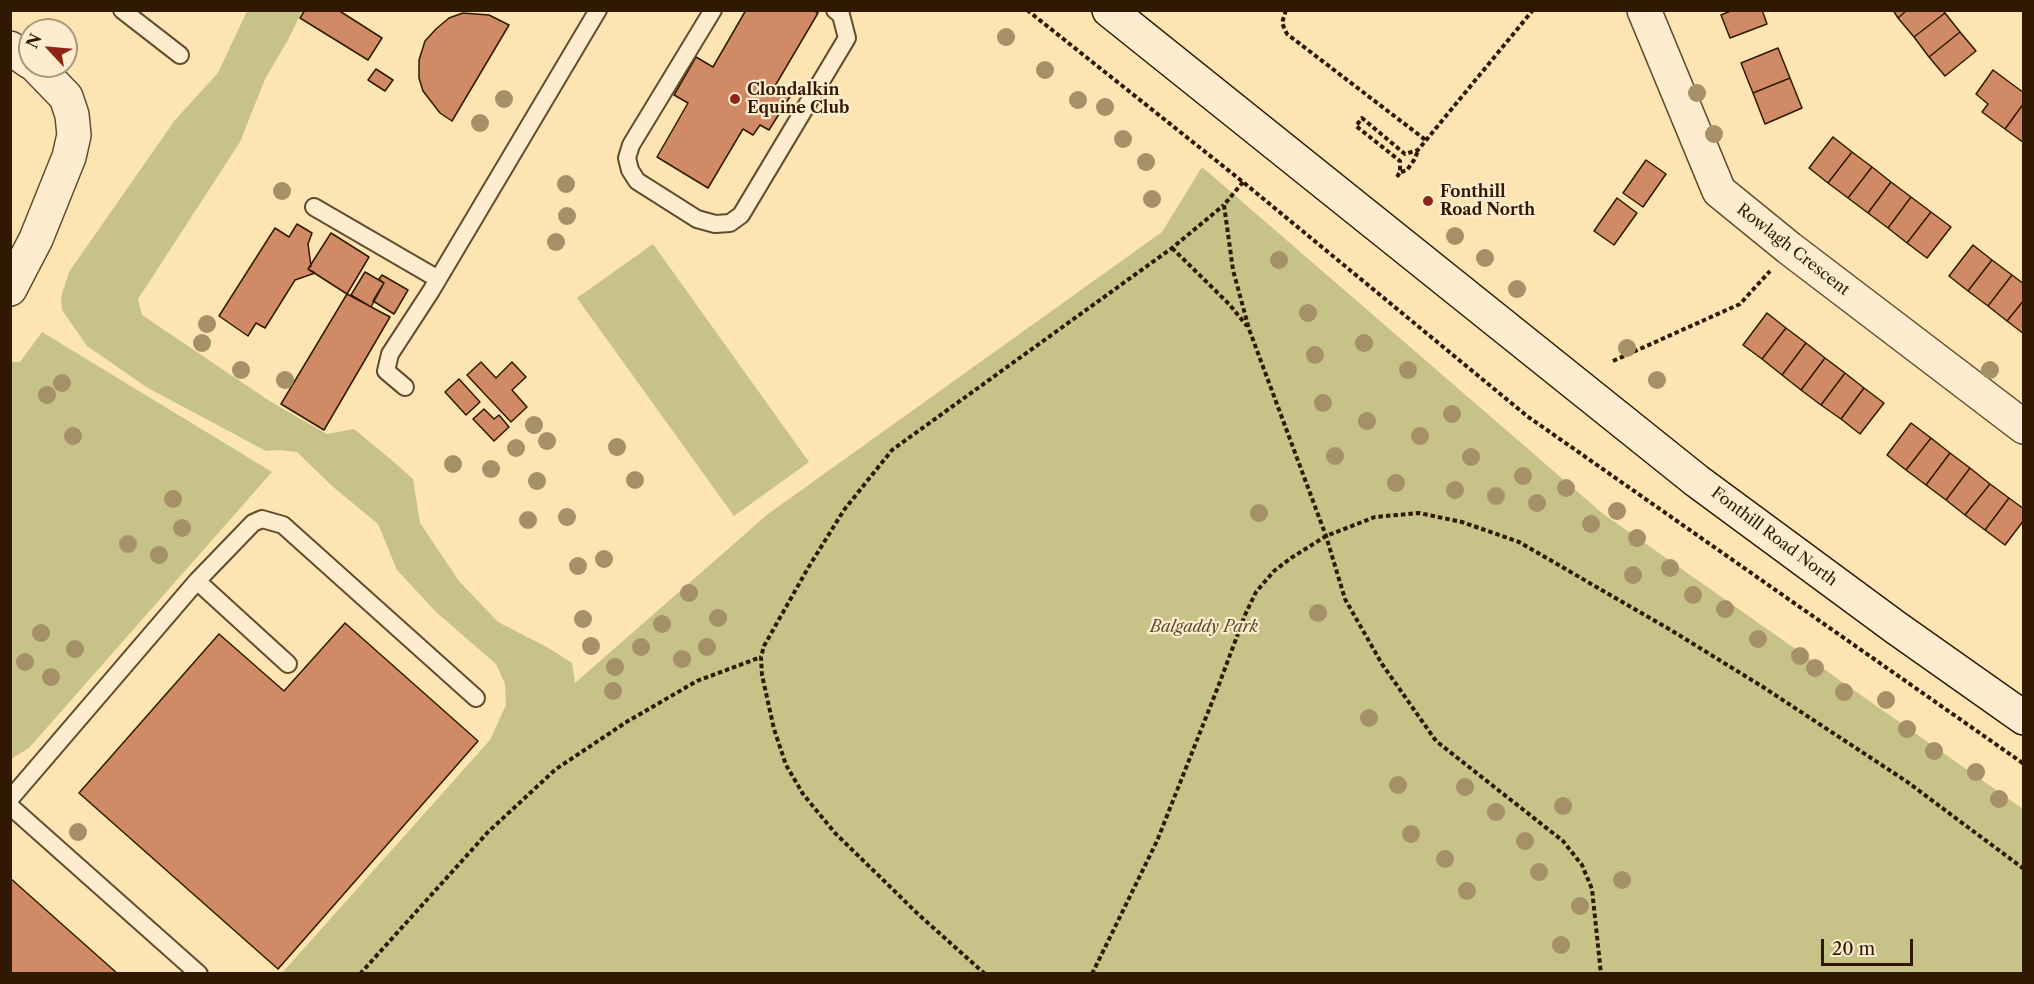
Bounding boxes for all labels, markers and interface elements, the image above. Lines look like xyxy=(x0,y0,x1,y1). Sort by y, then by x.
north arrow xyxy=(18,18,78,78)
text: N xyxy=(22,30,46,52)
place label: Clondalkin Equine Club xyxy=(747,80,849,118)
marker: Clondalkin Equine Club xyxy=(728,92,742,106)
place label: Fonthill Road North xyxy=(1440,182,1535,220)
marker: Fonthill Road North xyxy=(1421,194,1435,208)
street label: Rowlagh Crescent xyxy=(1733,200,1853,300)
street label: Fonthill Road North xyxy=(1707,483,1841,591)
park label: Balgaddy Park xyxy=(1150,617,1258,637)
scale bar xyxy=(1824,927,1916,965)
text: 20 m xyxy=(1832,938,1875,960)

